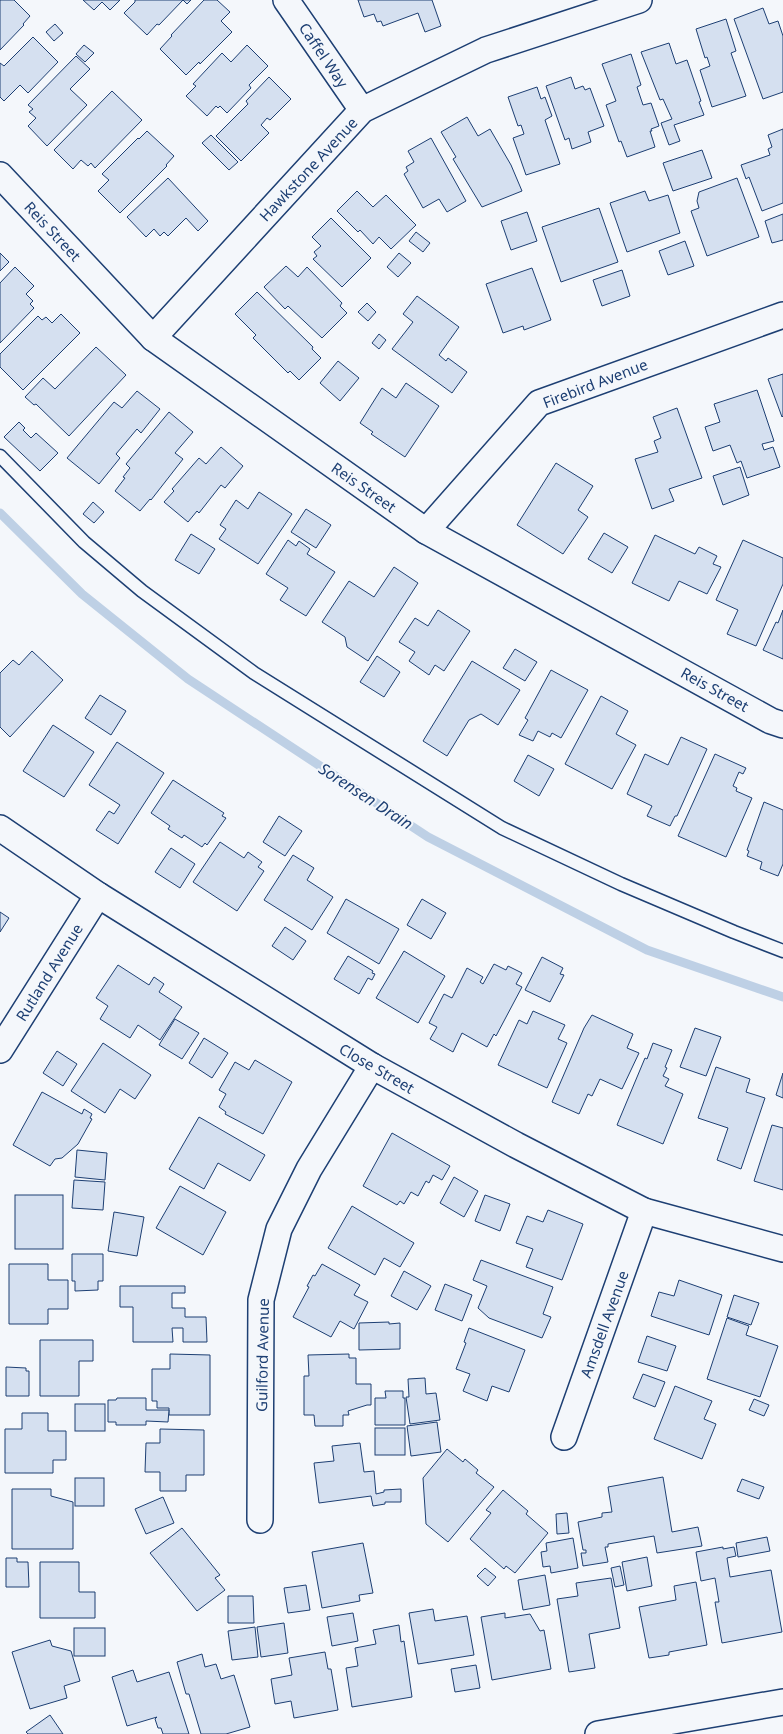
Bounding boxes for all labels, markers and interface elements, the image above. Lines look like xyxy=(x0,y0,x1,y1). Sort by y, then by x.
street label: Caffel Way xyxy=(295,19,353,92)
street label: Hawkstone Avenue xyxy=(255,113,361,225)
street label: Reis Street xyxy=(20,197,86,266)
street label: Firebird Avenue xyxy=(540,354,650,412)
street label: Reis Street xyxy=(328,457,401,517)
street label: Reis Street xyxy=(678,662,753,716)
water label: Sorensen Drain xyxy=(315,757,417,835)
street label: Rutland Avenue xyxy=(11,919,87,1025)
street label: Close Street xyxy=(336,1038,419,1098)
street label: Amsdell Avenue xyxy=(575,1268,633,1380)
street label: Guilford Avenue xyxy=(251,1298,273,1412)

